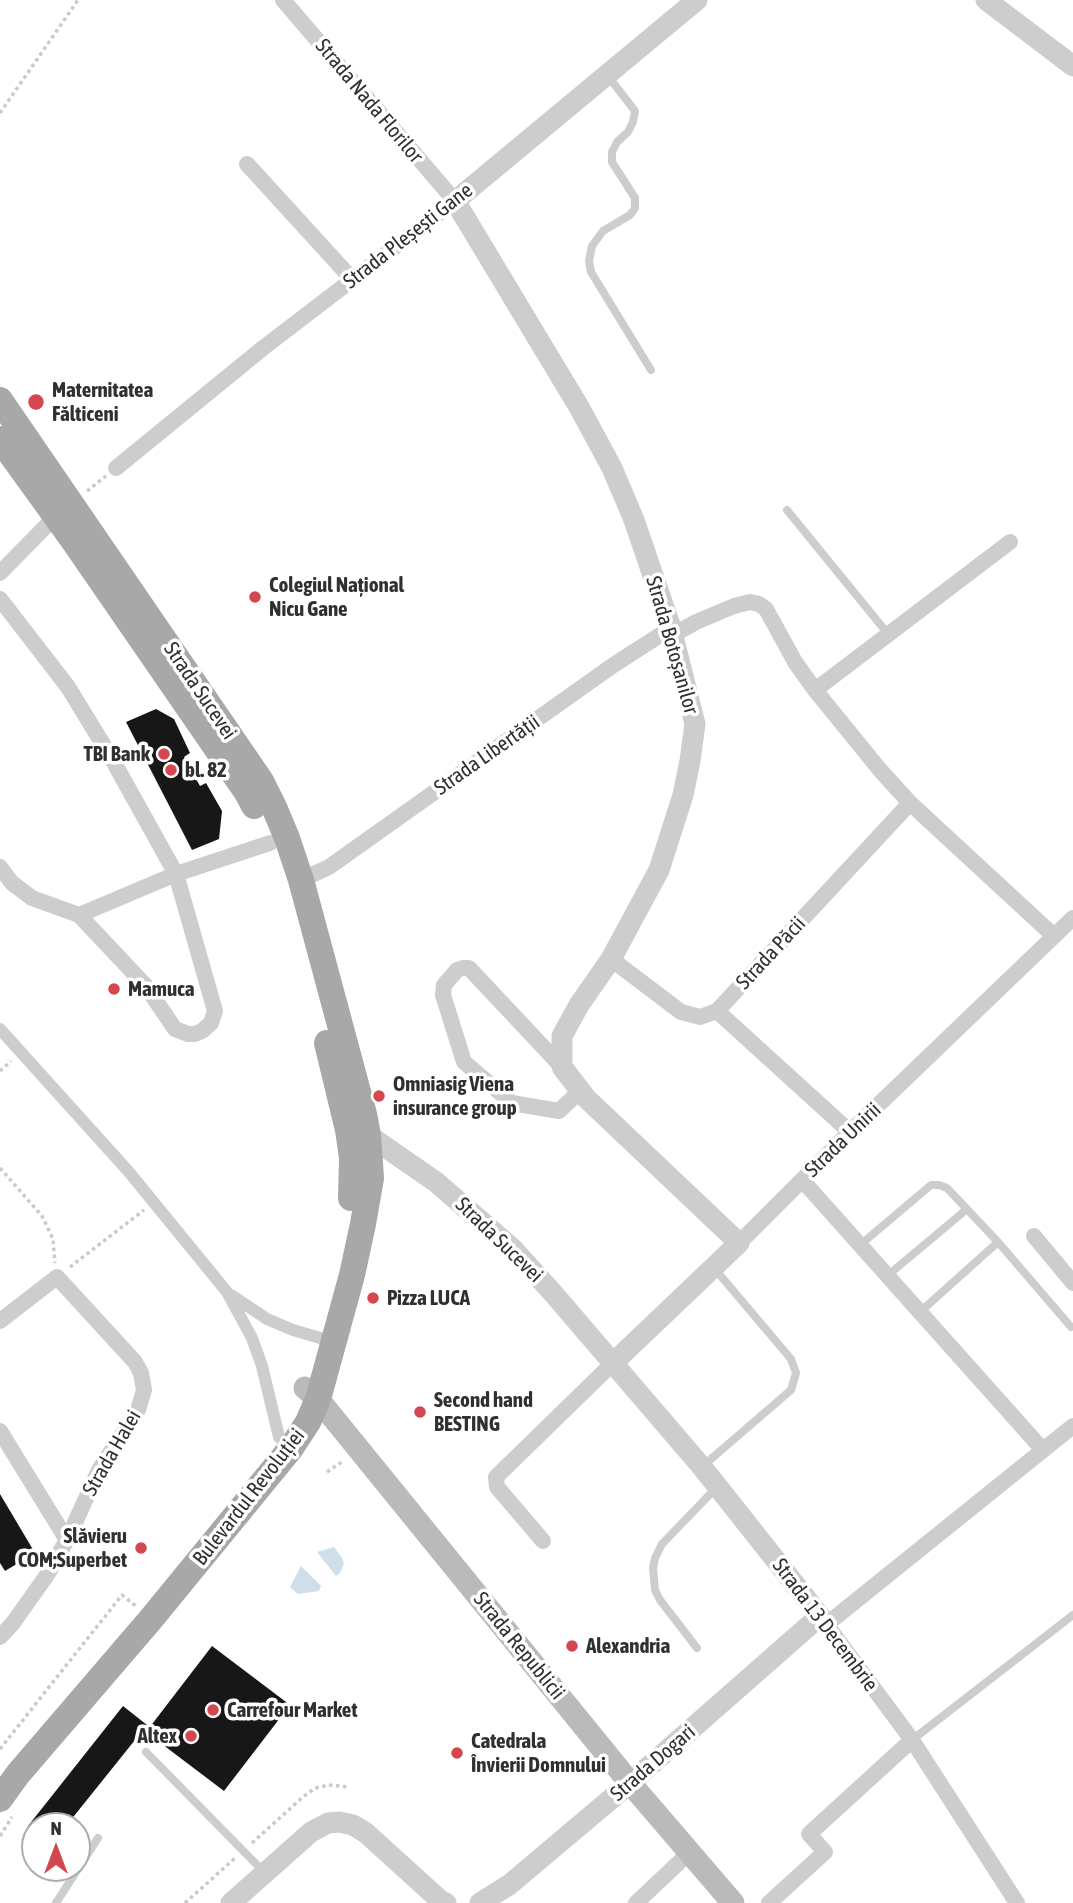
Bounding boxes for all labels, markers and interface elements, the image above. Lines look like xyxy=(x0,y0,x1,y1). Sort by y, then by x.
street label: Strada Nada Florilor xyxy=(310,34,428,168)
street label: Strada Pleșești Gane xyxy=(338,178,478,294)
place label: Maternitatea Fălticeni xyxy=(52,377,153,427)
marker: Maternitatea Fălticeni xyxy=(26,392,46,412)
place label: Colegiul Național Nicu Gane xyxy=(269,572,404,622)
street label: Strada Botoșanilor xyxy=(640,573,704,717)
marker: Colegiul Național Nicu Gane xyxy=(247,589,263,605)
street label: Strada Sucevei xyxy=(158,638,242,744)
street label: Strada Libertății xyxy=(429,709,545,801)
place label: TBI Bank xyxy=(83,741,150,767)
marker: TBI Bank xyxy=(156,746,172,762)
place label: bl. 82 xyxy=(185,757,227,783)
marker: bl. 82 xyxy=(163,762,179,778)
street label: Strada Păcii xyxy=(731,911,811,995)
place label: Mamuca xyxy=(128,976,195,1002)
marker: Mamuca xyxy=(106,981,122,997)
place label: Omniasig Viena insurance group xyxy=(393,1071,517,1121)
marker: Omniasig Viena insurance group xyxy=(371,1088,387,1104)
street label: Strada Unirii xyxy=(800,1098,886,1182)
street label: Strada Sucevei xyxy=(450,1192,548,1288)
place label: Pizza LUCA xyxy=(387,1285,470,1311)
marker: Pizza LUCA xyxy=(365,1290,381,1306)
place label: Second hand BESTING xyxy=(434,1387,533,1437)
marker: Second hand BESTING xyxy=(412,1404,428,1420)
street label: Strada Halei xyxy=(77,1406,147,1500)
street label: Bulevardul Revoluției xyxy=(188,1424,310,1570)
place label: Slăvieru COM;Superbet xyxy=(18,1523,127,1573)
marker: Slăvieru COM;Superbet xyxy=(133,1540,149,1556)
street label: Strada 13 Decembrie xyxy=(767,1554,883,1696)
street label: Strada Republicii xyxy=(468,1587,570,1705)
place label: Alexandria xyxy=(586,1633,670,1659)
marker: Alexandria xyxy=(564,1638,580,1654)
place label: Carrefour Market xyxy=(227,1697,357,1723)
marker: Carrefour Market xyxy=(205,1702,221,1718)
street label: Strada Dogari xyxy=(605,1719,701,1807)
place label: Altex xyxy=(137,1723,177,1749)
marker: Altex xyxy=(183,1728,199,1744)
place label: Catedrala Învierii Domnului xyxy=(471,1728,606,1778)
marker: Catedrala Învierii Domnului xyxy=(449,1745,465,1761)
north arrow xyxy=(21,1812,91,1882)
text: N xyxy=(50,1817,62,1839)

